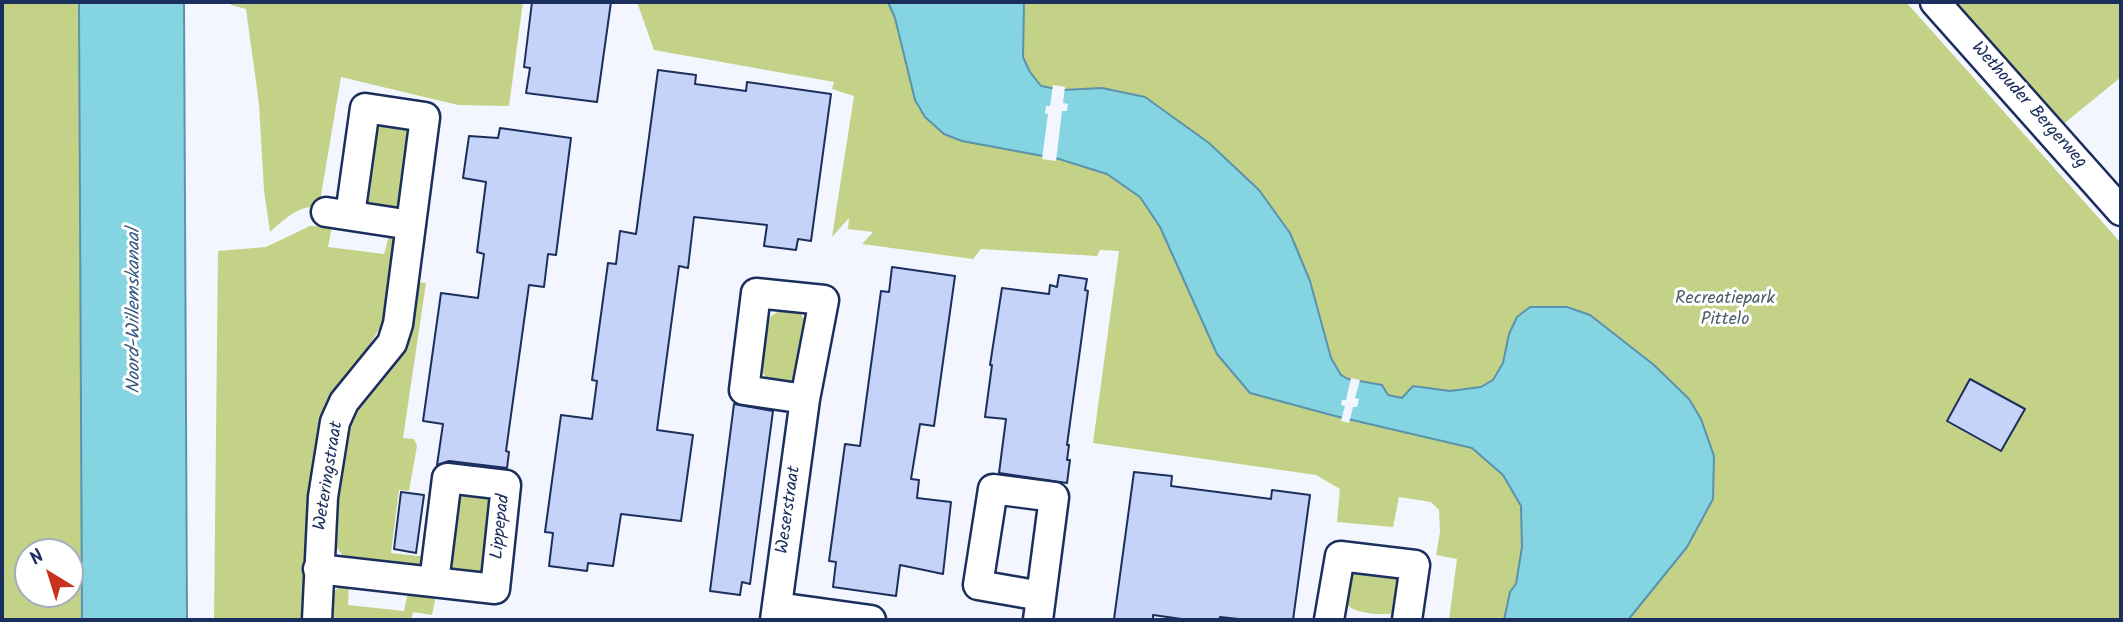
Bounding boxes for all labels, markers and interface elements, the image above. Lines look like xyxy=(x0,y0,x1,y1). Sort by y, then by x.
street label: Wethouder Bergerweg xyxy=(1966,38,2090,174)
water label: Noord-Willemskanaal xyxy=(125,228,147,394)
park label: Recreatiepark Pittelo xyxy=(1675,289,1775,332)
street label: Weteringstraat xyxy=(311,420,349,532)
street label: Weserstraat xyxy=(773,465,807,555)
street label: Lippepad xyxy=(488,493,516,561)
north arrow xyxy=(14,538,84,608)
text: N xyxy=(23,543,51,574)

